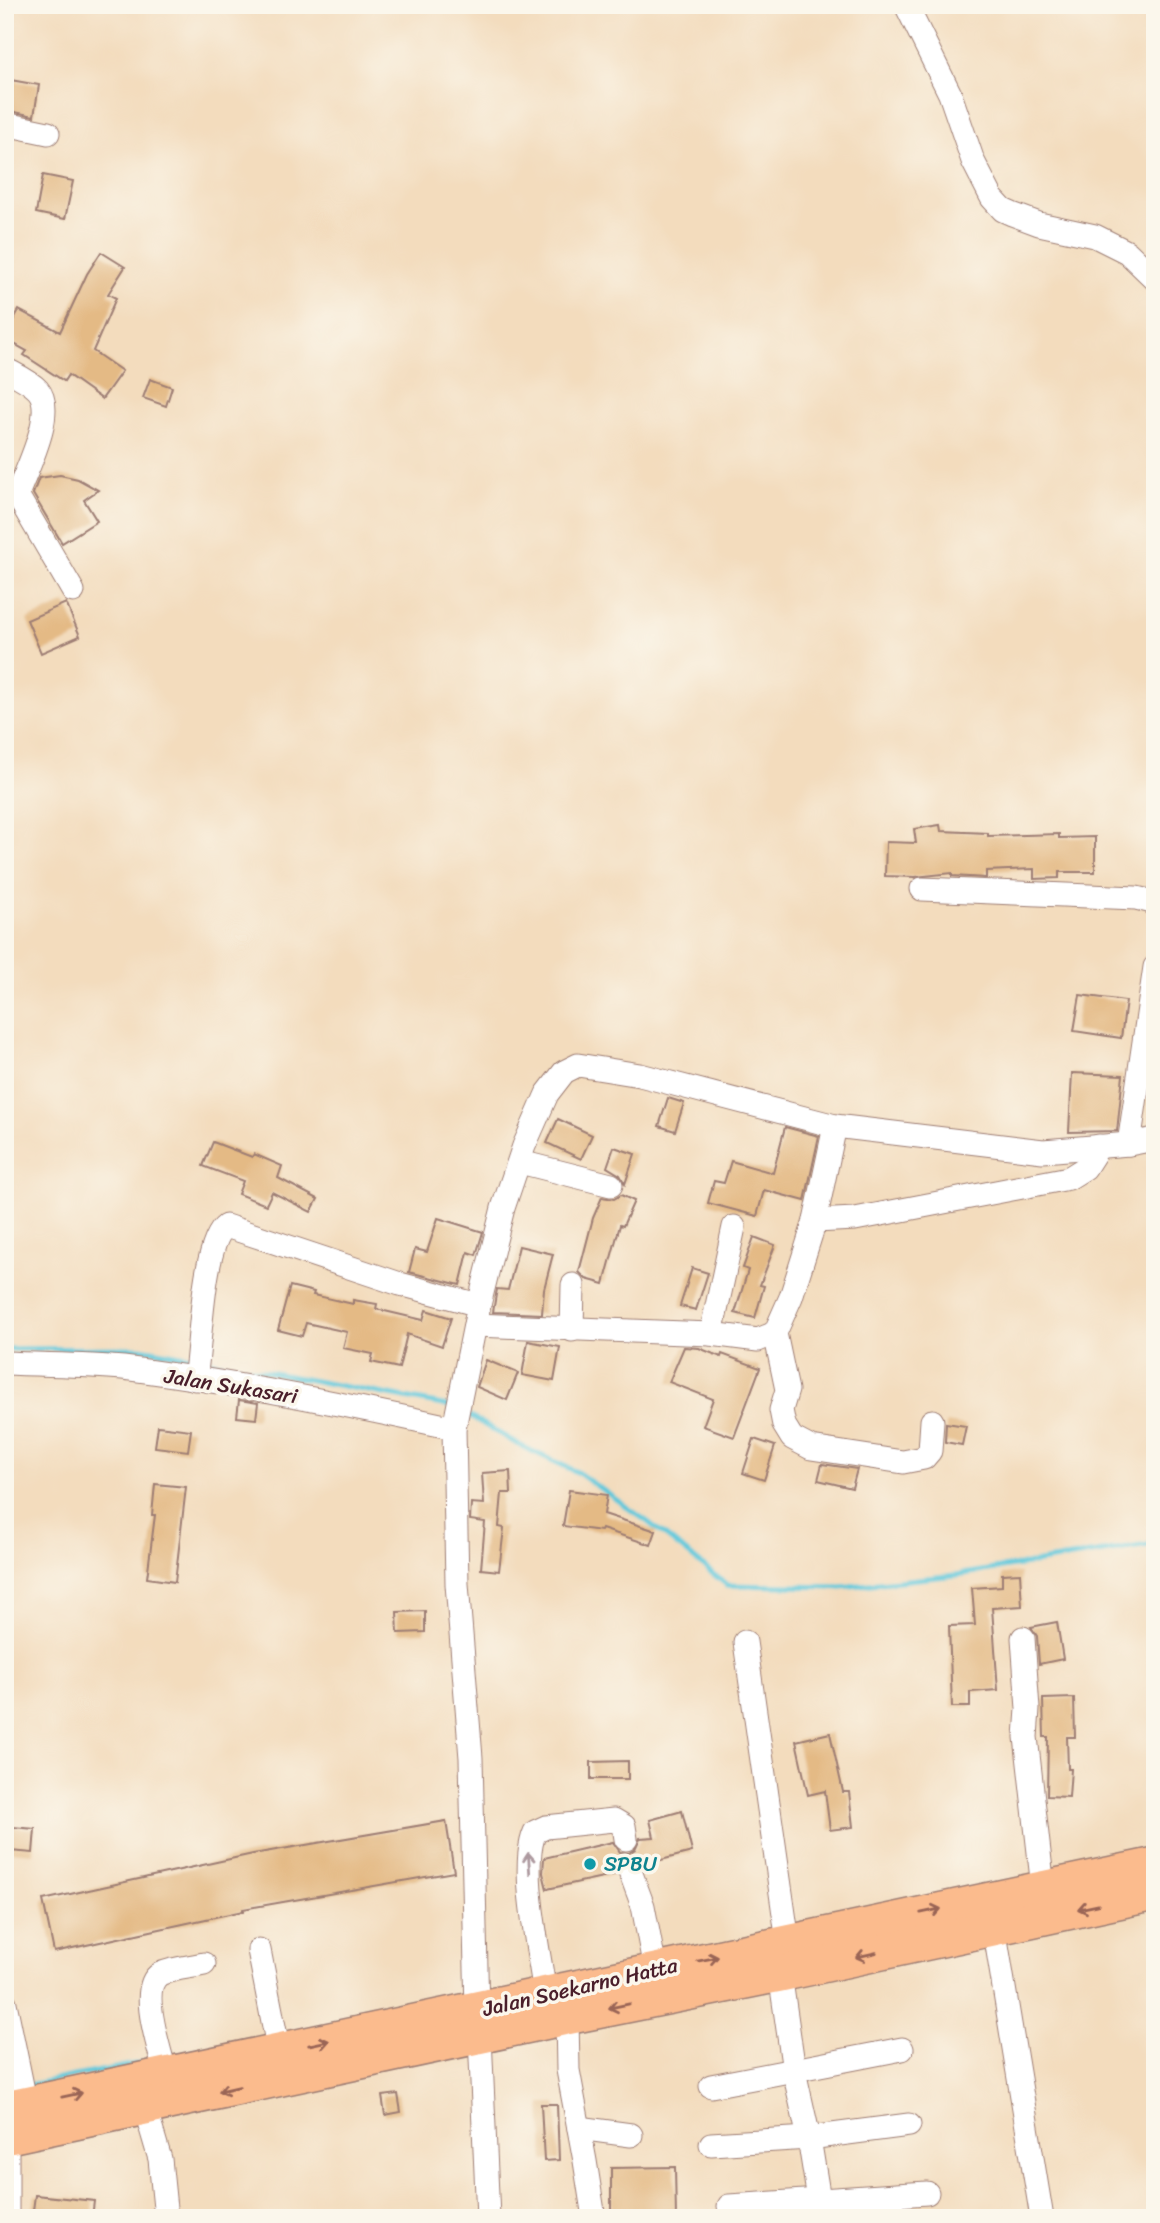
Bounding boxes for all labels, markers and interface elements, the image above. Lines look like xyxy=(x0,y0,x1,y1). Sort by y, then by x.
street label: Jalan Sukasari xyxy=(161,1357,302,1415)
place label: SPBU xyxy=(604,1845,658,1883)
one-way arrow xyxy=(523,1852,536,1875)
marker: SPBU xyxy=(582,1856,598,1872)
one-way arrow xyxy=(1077,1901,1100,1914)
one-way arrow xyxy=(919,1904,942,1917)
street label: Jalan Soekarno Hatta xyxy=(478,1946,682,2028)
one-way arrow xyxy=(855,1949,878,1963)
one-way arrow xyxy=(696,1951,719,1965)
one-way arrow xyxy=(608,1999,631,2013)
one-way arrow xyxy=(307,2036,330,2050)
one-way arrow xyxy=(218,2083,241,2097)
one-way arrow xyxy=(60,2088,83,2102)

